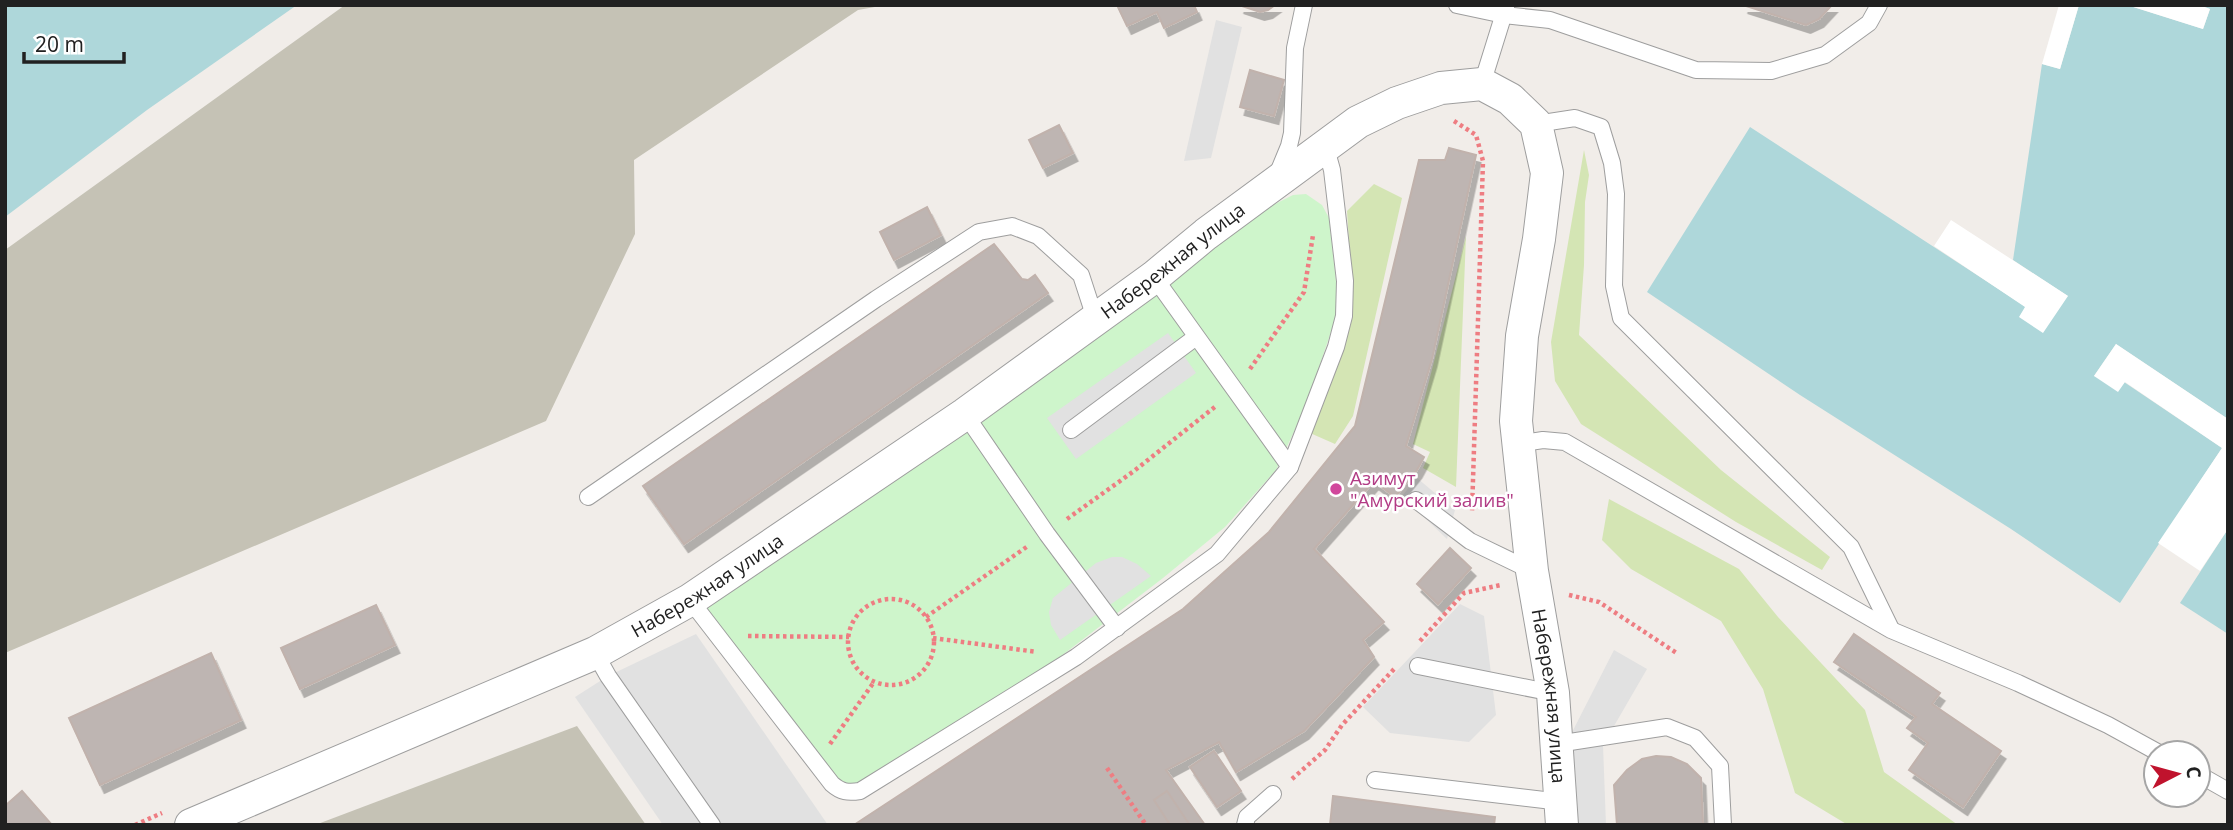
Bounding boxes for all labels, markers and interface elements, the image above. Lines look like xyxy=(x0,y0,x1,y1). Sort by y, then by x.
scale bar xyxy=(24,21,124,65)
text: 20 m xyxy=(35,30,84,58)
street label: Набережная улица xyxy=(1095,197,1250,325)
place label: Азимут "Амурский залив" xyxy=(1350,465,1514,513)
marker: Азимут "Амурский залив" xyxy=(1328,481,1344,497)
street label: Набережная улица xyxy=(626,528,788,643)
street label: Набережная улица xyxy=(1526,607,1572,784)
north arrow xyxy=(2142,739,2212,809)
text: С xyxy=(2180,765,2207,780)

